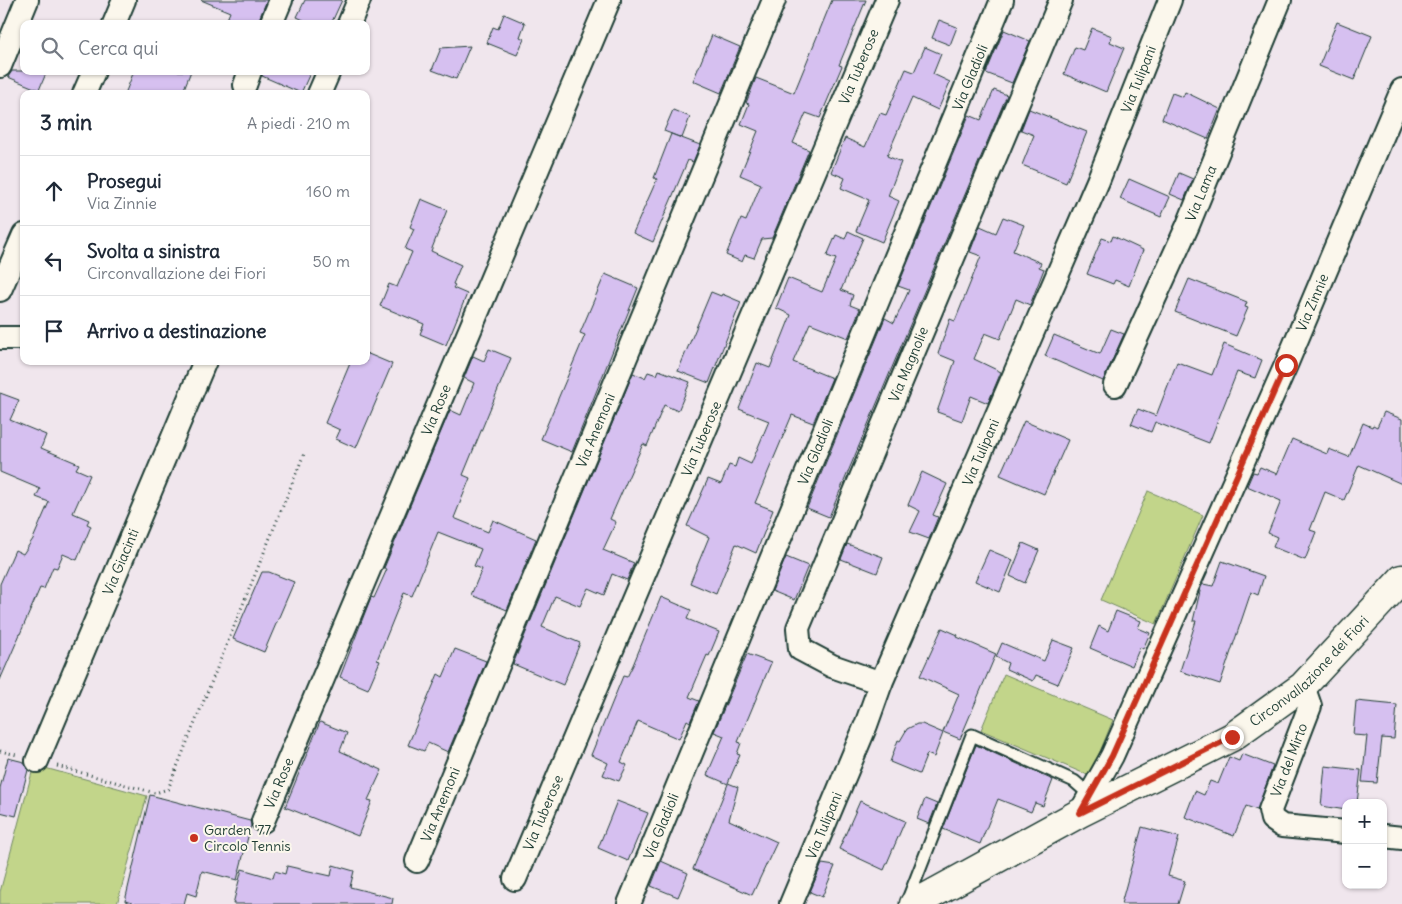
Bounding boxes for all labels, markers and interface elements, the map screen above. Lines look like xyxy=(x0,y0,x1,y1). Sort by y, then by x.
search box xyxy=(20,20,370,75)
street label: Via Tuberose xyxy=(835,26,883,107)
icon: search xyxy=(38,34,66,62)
text: Cerca qui xyxy=(78,36,159,60)
street label: Via Gladioli xyxy=(948,42,992,113)
street label: Via Tulipani xyxy=(1117,43,1160,116)
text: 3 min xyxy=(40,109,92,136)
text: A piedi · 210 m xyxy=(247,113,350,133)
street label: Via Lama xyxy=(1181,163,1220,224)
text: Prosegui xyxy=(87,169,162,193)
icon: ahead xyxy=(40,177,68,205)
text: 160 m xyxy=(306,181,350,201)
text: Via Zinnie xyxy=(87,193,157,213)
text: Svolta a sinistra xyxy=(87,239,220,263)
icon: left xyxy=(40,247,68,275)
text: 50 m xyxy=(312,251,350,271)
text: Circonvallazione dei Fiori xyxy=(87,263,266,283)
street label: Via Zinnie xyxy=(1292,271,1332,334)
icon: arrive xyxy=(40,317,68,345)
text: Arrivo a destinazione xyxy=(87,319,266,343)
street label: Via Magnolie xyxy=(885,324,932,405)
route start xyxy=(1275,354,1298,377)
street label: Via Rose xyxy=(417,382,455,438)
street label: Via Anemoni xyxy=(572,390,619,471)
street label: Via Tuberose xyxy=(677,398,725,479)
street label: Via Gladioli xyxy=(794,416,837,488)
street label: Via Tulipani xyxy=(958,416,1003,489)
street label: Via Giacinti xyxy=(99,526,143,598)
street label: Circonvallazione dei Fiori xyxy=(1246,612,1373,731)
street label: Via del Mirto xyxy=(1267,720,1311,800)
route end xyxy=(1221,726,1244,749)
street label: Via Rose xyxy=(260,755,298,812)
street label: Via Anemoni xyxy=(417,765,464,845)
street label: Via Tuberose xyxy=(519,772,567,853)
street label: Via Tulipani xyxy=(802,789,846,862)
street label: Via Gladioli xyxy=(639,791,683,862)
map controls xyxy=(1342,799,1387,889)
button: + xyxy=(1342,799,1387,844)
place label: Garden '77 Circolo Tennis xyxy=(204,821,291,855)
marker: Garden '77 Circolo Tennis xyxy=(188,832,200,844)
button: − xyxy=(1342,844,1387,889)

